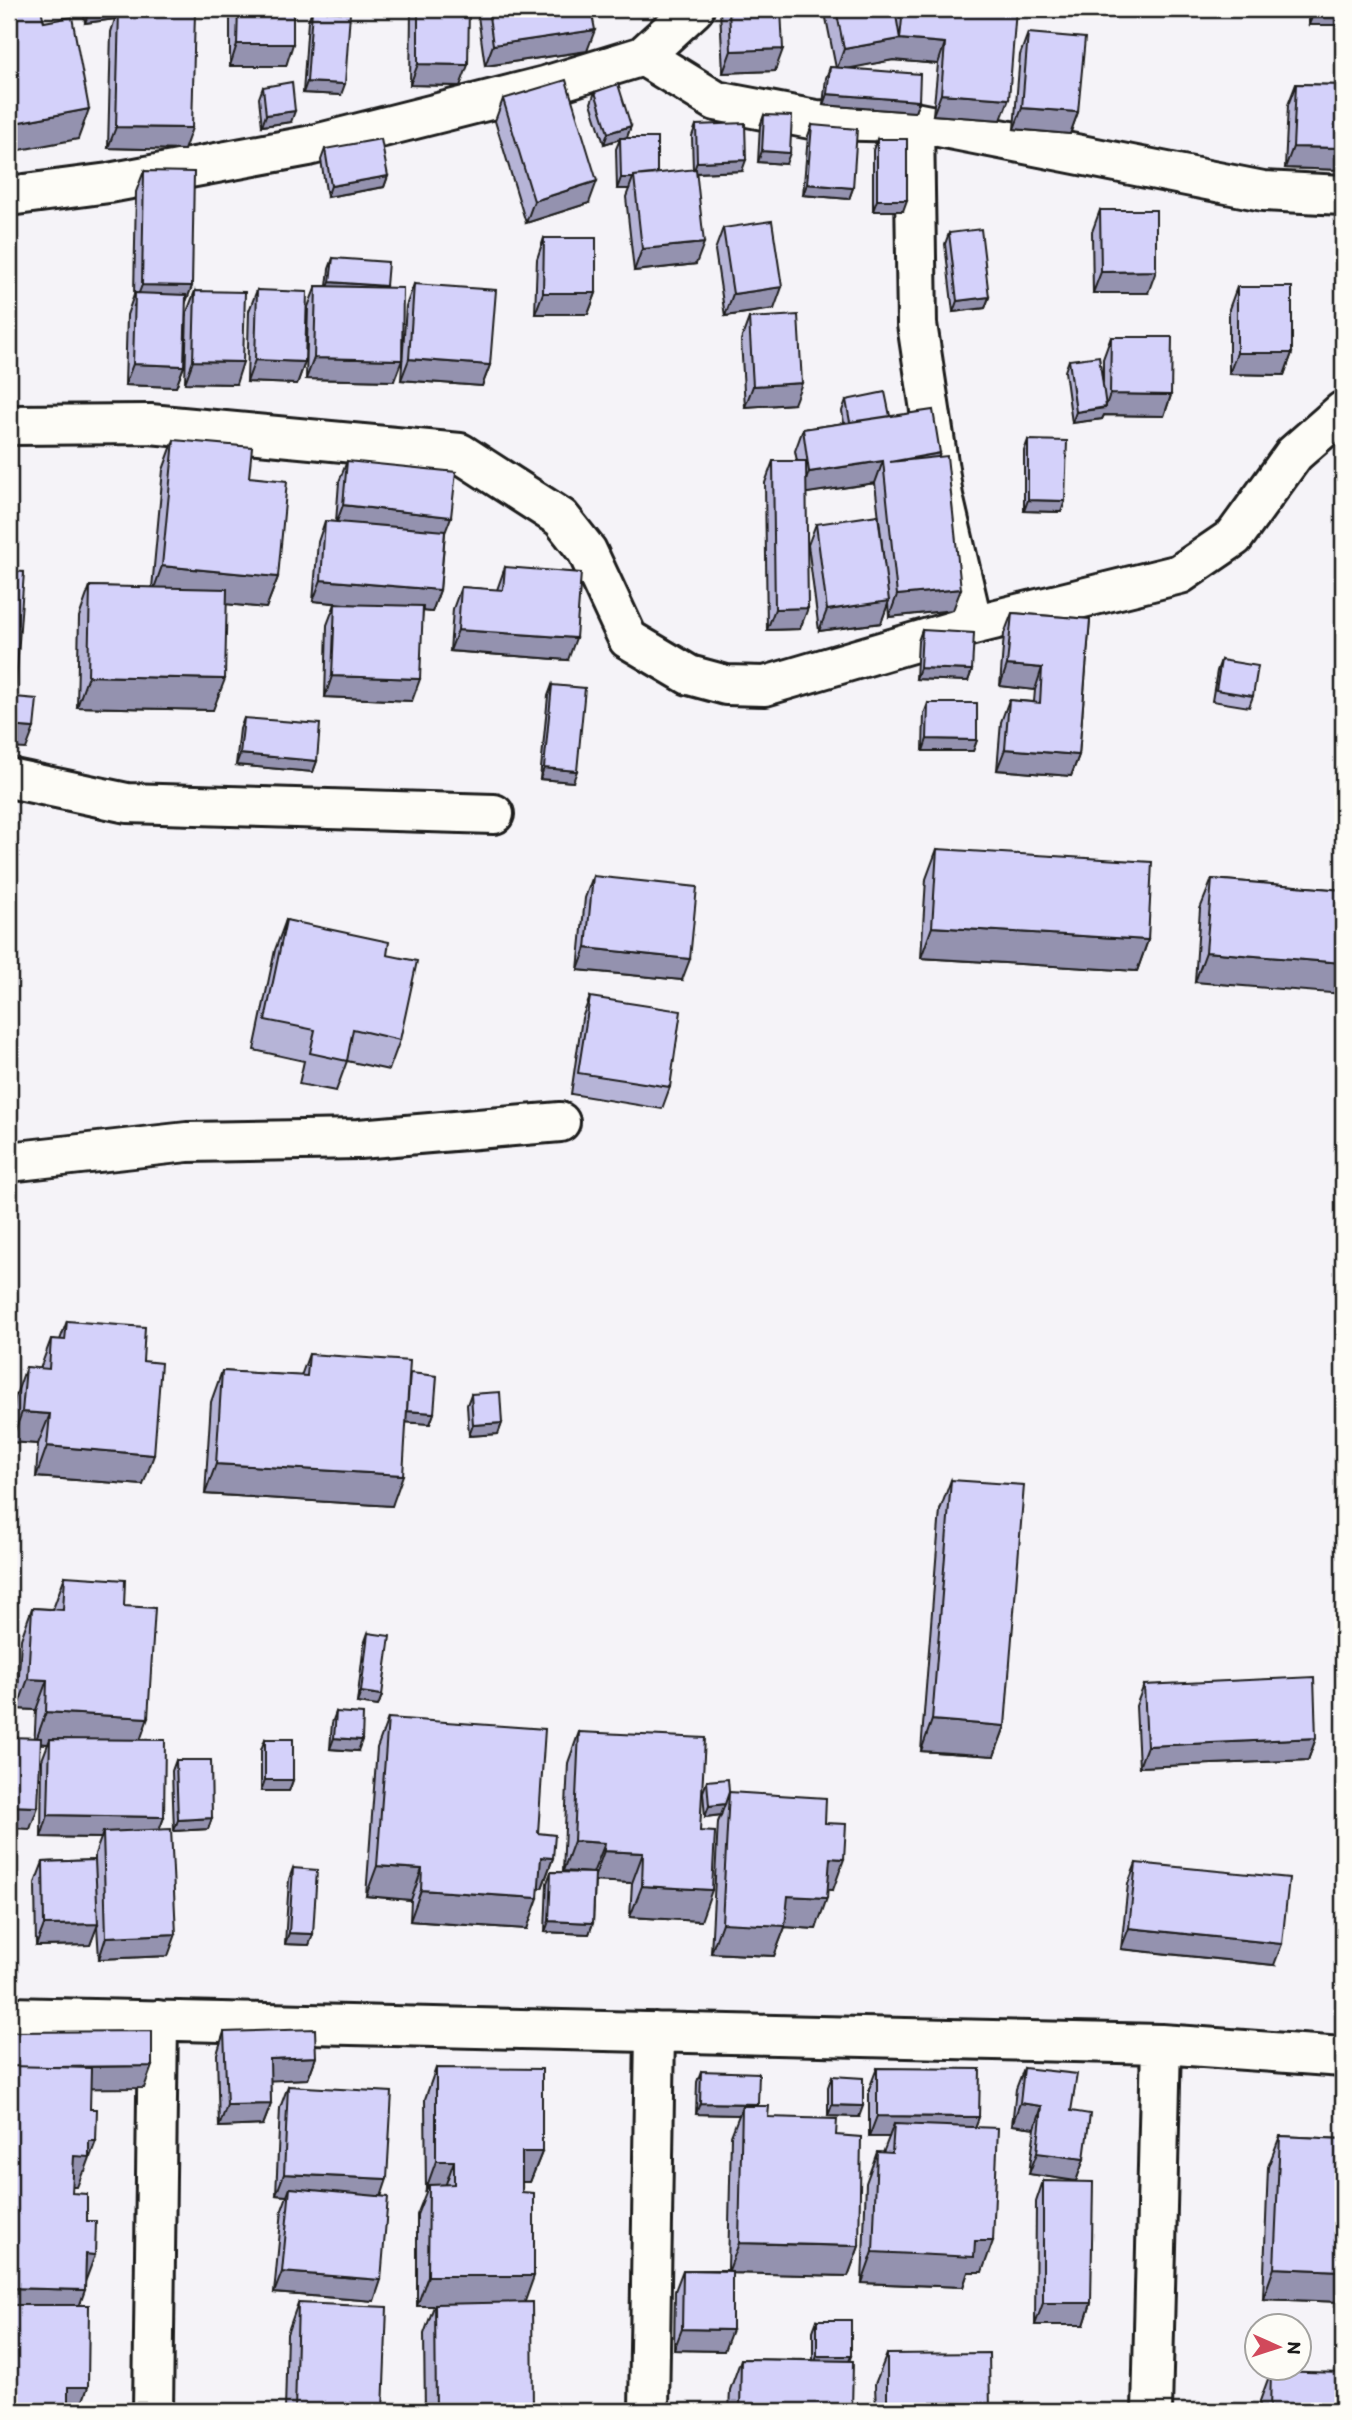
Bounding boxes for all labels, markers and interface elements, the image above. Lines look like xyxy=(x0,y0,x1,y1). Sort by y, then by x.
north arrow xyxy=(1244,2312,1314,2382)
text: N xyxy=(1283,2341,1306,2355)

